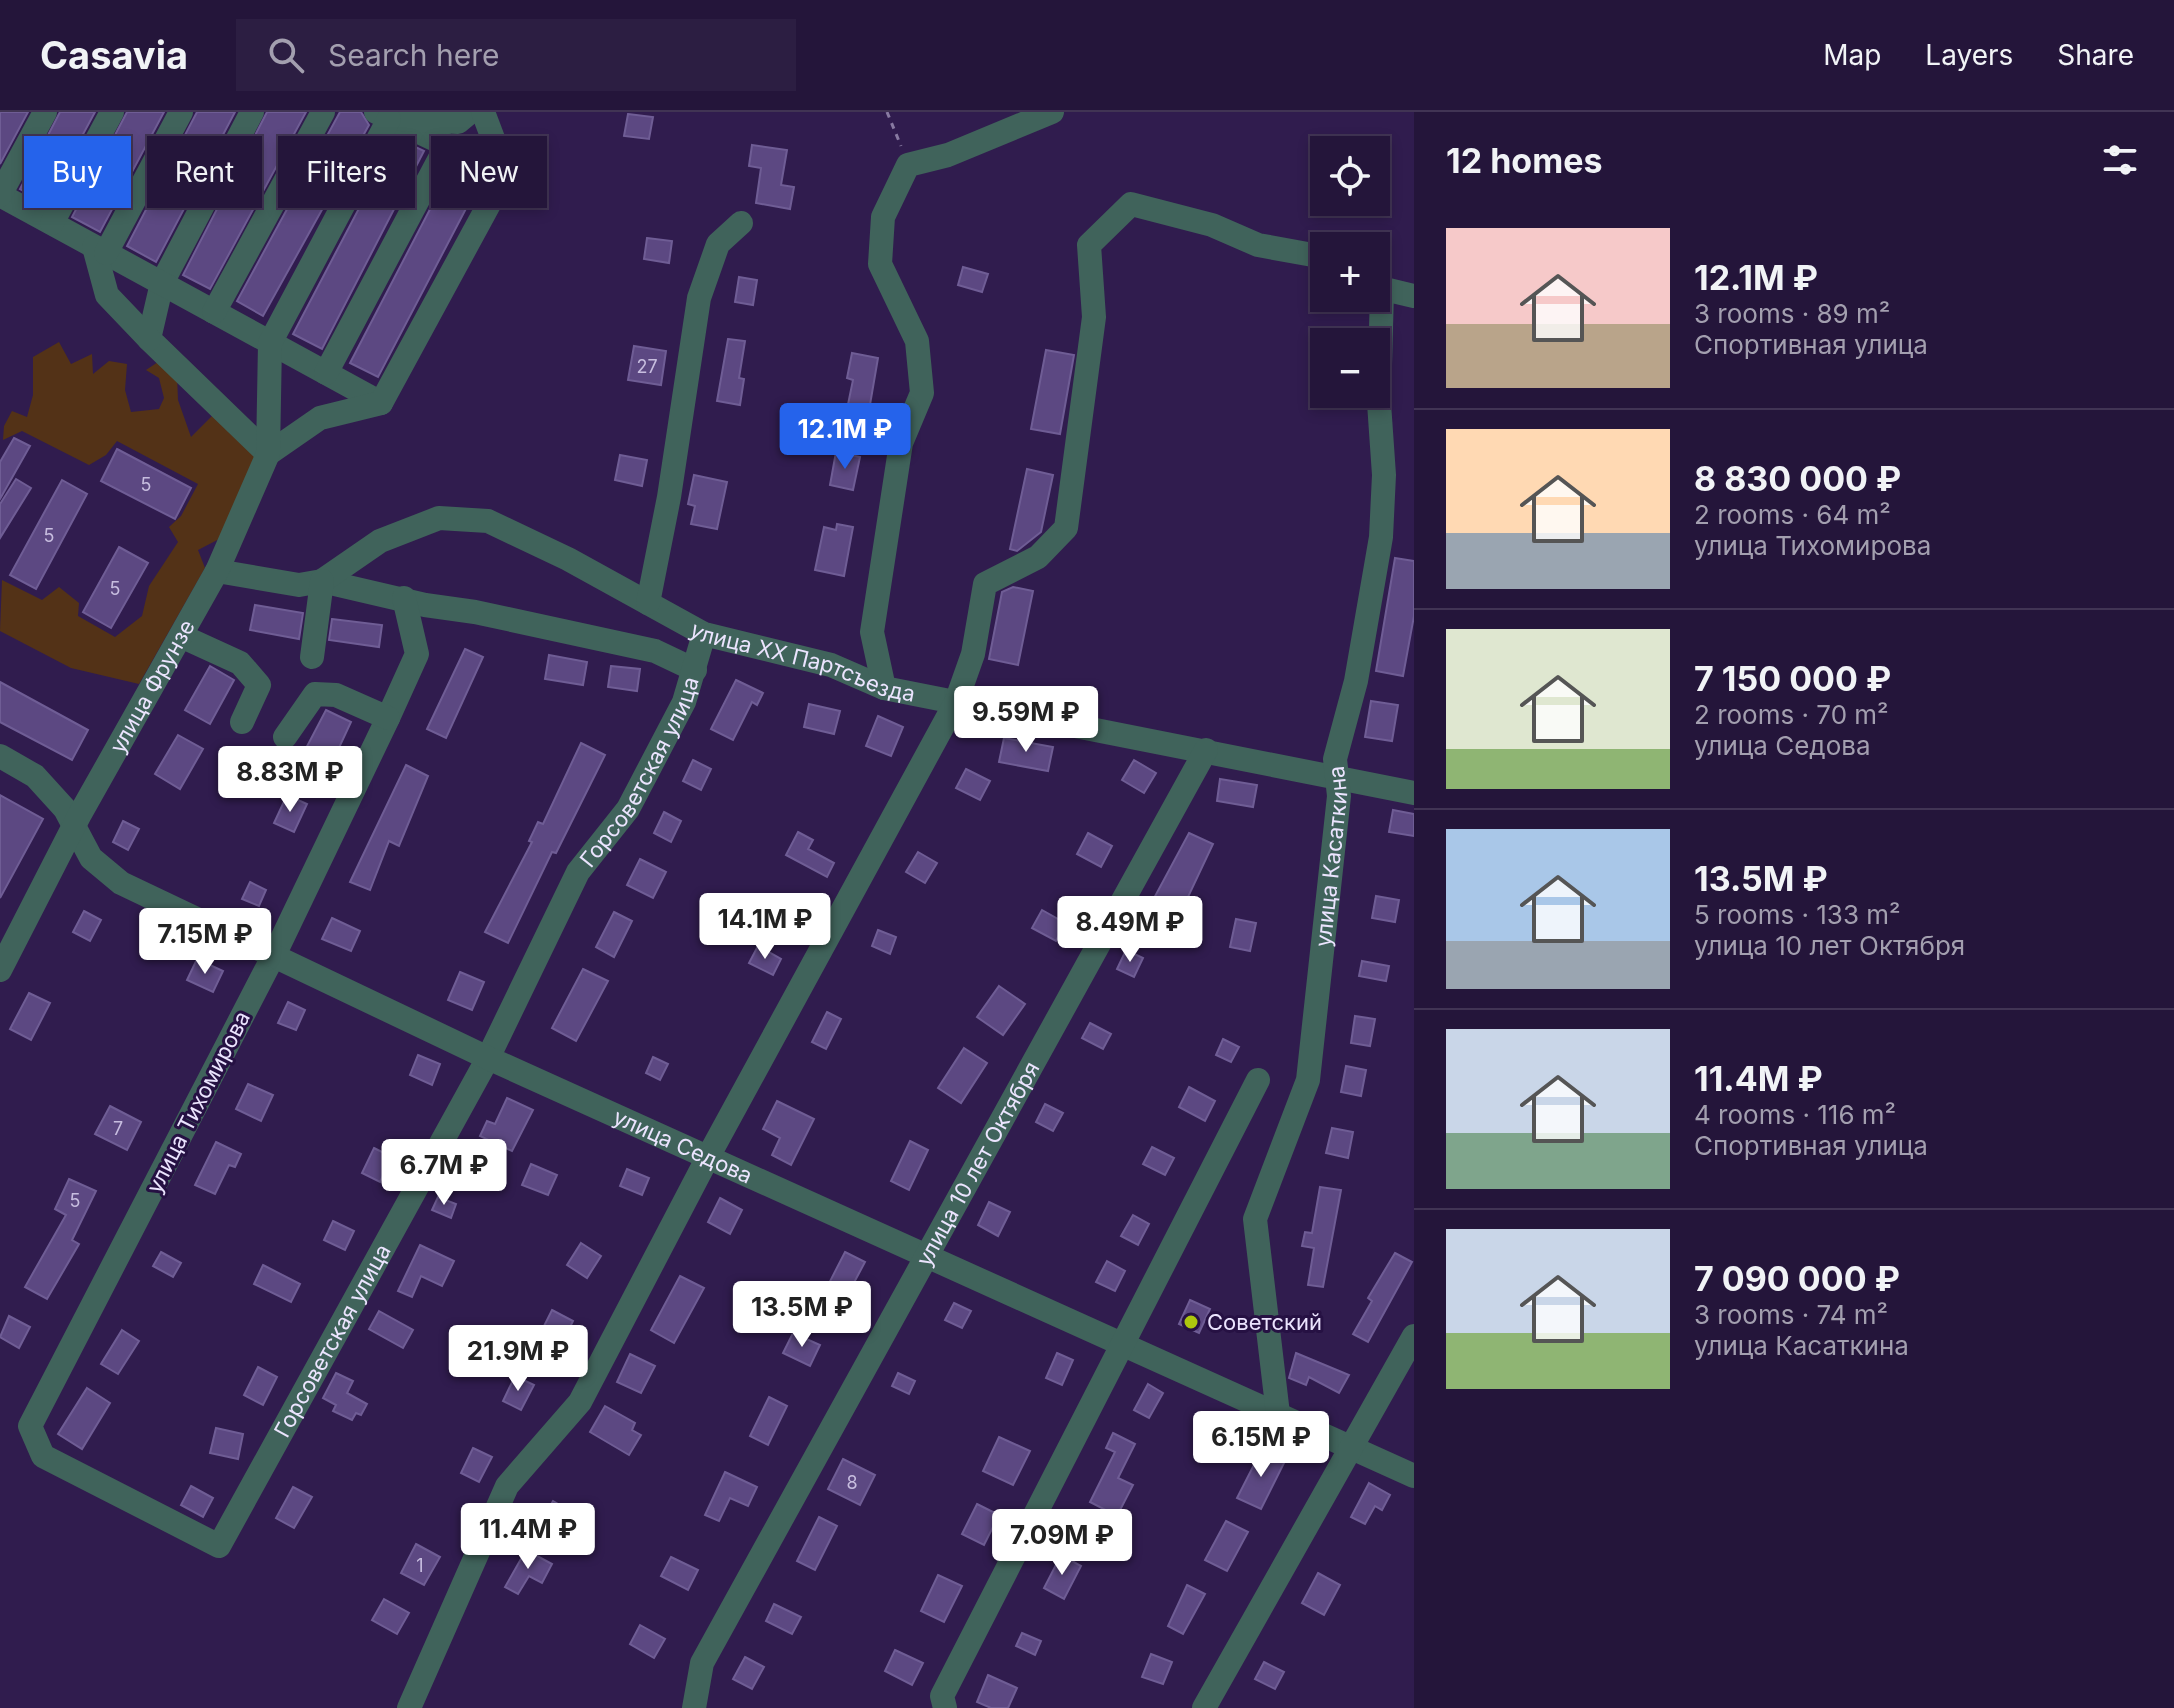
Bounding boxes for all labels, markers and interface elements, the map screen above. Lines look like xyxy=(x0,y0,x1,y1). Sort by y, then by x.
search box xyxy=(236,19,796,91)
text: Casavia xyxy=(40,32,188,78)
icon: search xyxy=(264,33,308,77)
text: Search here xyxy=(328,37,500,73)
text: Map xyxy=(1823,38,1881,72)
text: Layers xyxy=(1925,38,2013,72)
text: Share xyxy=(2057,38,2134,72)
chip: Buy xyxy=(24,136,131,208)
chip: Rent xyxy=(147,136,262,208)
chip: Filters xyxy=(278,136,415,208)
chip: New xyxy=(431,136,547,208)
map controls xyxy=(1310,136,1390,408)
button: locate xyxy=(1310,136,1390,216)
icon: filters xyxy=(2098,138,2142,182)
text: 12 homes xyxy=(1446,140,1602,181)
button: + xyxy=(1310,232,1390,312)
text: 12.1M ₽ xyxy=(1694,257,1818,298)
icon: home xyxy=(1510,260,1606,356)
text: 3 rooms · 89 m² xyxy=(1694,298,1890,329)
button: − xyxy=(1310,328,1390,408)
text: Спортивная улица xyxy=(1694,329,1928,360)
house number: 27 xyxy=(636,356,658,377)
pin: 12.1M ₽ xyxy=(771,403,919,471)
text: 12.1M ₽ xyxy=(798,413,892,444)
text: 8 830 000 ₽ xyxy=(1694,458,1901,499)
icon: home xyxy=(1510,461,1606,557)
house number: 5 xyxy=(141,474,151,495)
text: 2 rooms · 64 m² xyxy=(1694,499,1891,530)
house number: 5 xyxy=(44,525,54,546)
text: улица Тихомирова xyxy=(1694,530,1931,561)
house number: 5 xyxy=(110,578,120,599)
street label: улица Фрунзе xyxy=(104,615,200,758)
street label: улица XX Партсъезда xyxy=(686,616,918,707)
text: 7 150 000 ₽ xyxy=(1694,658,1891,699)
icon: home xyxy=(1510,661,1606,757)
street label: Горсоветская улица xyxy=(574,674,704,872)
pin: 9.59M ₽ xyxy=(952,686,1100,754)
text: 9.59M ₽ xyxy=(972,696,1080,727)
text: 2 rooms · 70 m² xyxy=(1694,699,1889,730)
text: улица Седова xyxy=(1694,730,1871,761)
pin: 8.83M ₽ xyxy=(216,746,364,814)
text: 8.83M ₽ xyxy=(236,756,344,787)
street label: улица Касаткина xyxy=(1310,765,1352,948)
text: 13.5M ₽ xyxy=(1694,858,1828,899)
icon: home xyxy=(1510,861,1606,957)
pin: 14.1M ₽ xyxy=(691,893,839,961)
pin: 8.49M ₽ xyxy=(1056,896,1204,964)
text: 5 rooms · 133 m² xyxy=(1694,899,1901,930)
text: 14.1M ₽ xyxy=(717,903,813,934)
text: 8.49M ₽ xyxy=(1075,906,1185,937)
pin: 7.15M ₽ xyxy=(131,908,279,976)
text: 7.15M ₽ xyxy=(157,918,253,949)
text: улица 10 лет Октября xyxy=(1694,930,1965,961)
street label: улица Тихомирова xyxy=(141,1007,255,1197)
street label: улица 10 лет Октября xyxy=(911,1057,1044,1271)
text: 11.4M ₽ xyxy=(1694,1058,1823,1099)
icon: home xyxy=(1510,1061,1606,1157)
text: 4 rooms · 116 m² xyxy=(1694,1099,1896,1130)
street label: улица Седова xyxy=(610,1103,756,1189)
house number: 7 xyxy=(113,1118,123,1139)
text: Спортивная улица xyxy=(1694,1130,1928,1161)
pin: 6.7M ₽ xyxy=(379,1139,509,1207)
text: 6.7M ₽ xyxy=(400,1149,488,1180)
house number: 5 xyxy=(70,1190,80,1211)
street label: Горсоветская улица xyxy=(269,1240,396,1442)
text: 7 090 000 ₽ xyxy=(1694,1258,1900,1299)
icon: home xyxy=(1510,1261,1606,1357)
pin: 13.5M ₽ xyxy=(728,1281,876,1349)
text: 13.5M ₽ xyxy=(751,1291,853,1322)
text: 3 rooms · 74 m² xyxy=(1694,1299,1888,1330)
place label: Советский xyxy=(1207,1309,1322,1335)
marker: Советский xyxy=(1182,1313,1200,1331)
pin: 21.9M ₽ xyxy=(444,1325,592,1393)
text: улица Касаткина xyxy=(1694,1330,1909,1361)
text: 21.9M ₽ xyxy=(467,1335,569,1366)
pin: 6.15M ₽ xyxy=(1187,1411,1335,1479)
text: 6.15M ₽ xyxy=(1211,1421,1311,1452)
house number: 8 xyxy=(846,1472,858,1493)
pin: 11.4M ₽ xyxy=(454,1503,602,1571)
pin: 7.09M ₽ xyxy=(988,1509,1136,1577)
text: 11.4M ₽ xyxy=(479,1513,577,1544)
text: 7.09M ₽ xyxy=(1010,1519,1114,1550)
house number: 1 xyxy=(416,1555,424,1576)

